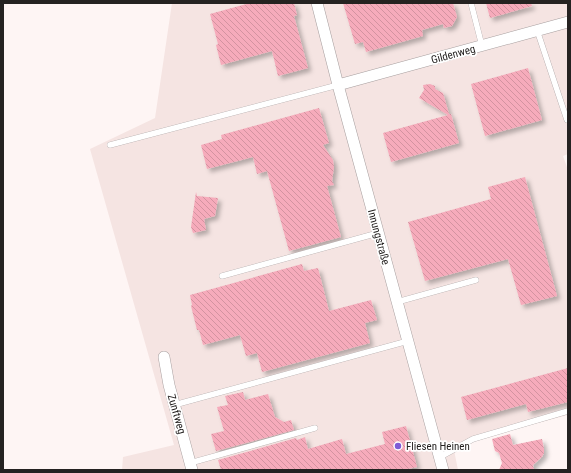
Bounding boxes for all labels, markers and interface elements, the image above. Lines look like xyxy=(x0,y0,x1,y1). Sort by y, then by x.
street label: Gildenweg xyxy=(430,42,477,67)
street label: Innungstraße xyxy=(365,208,392,266)
street label: Zunftweg xyxy=(165,393,188,436)
place label: Fliesen Heinen xyxy=(406,440,470,453)
marker: Fliesen Heinen xyxy=(393,441,403,451)

